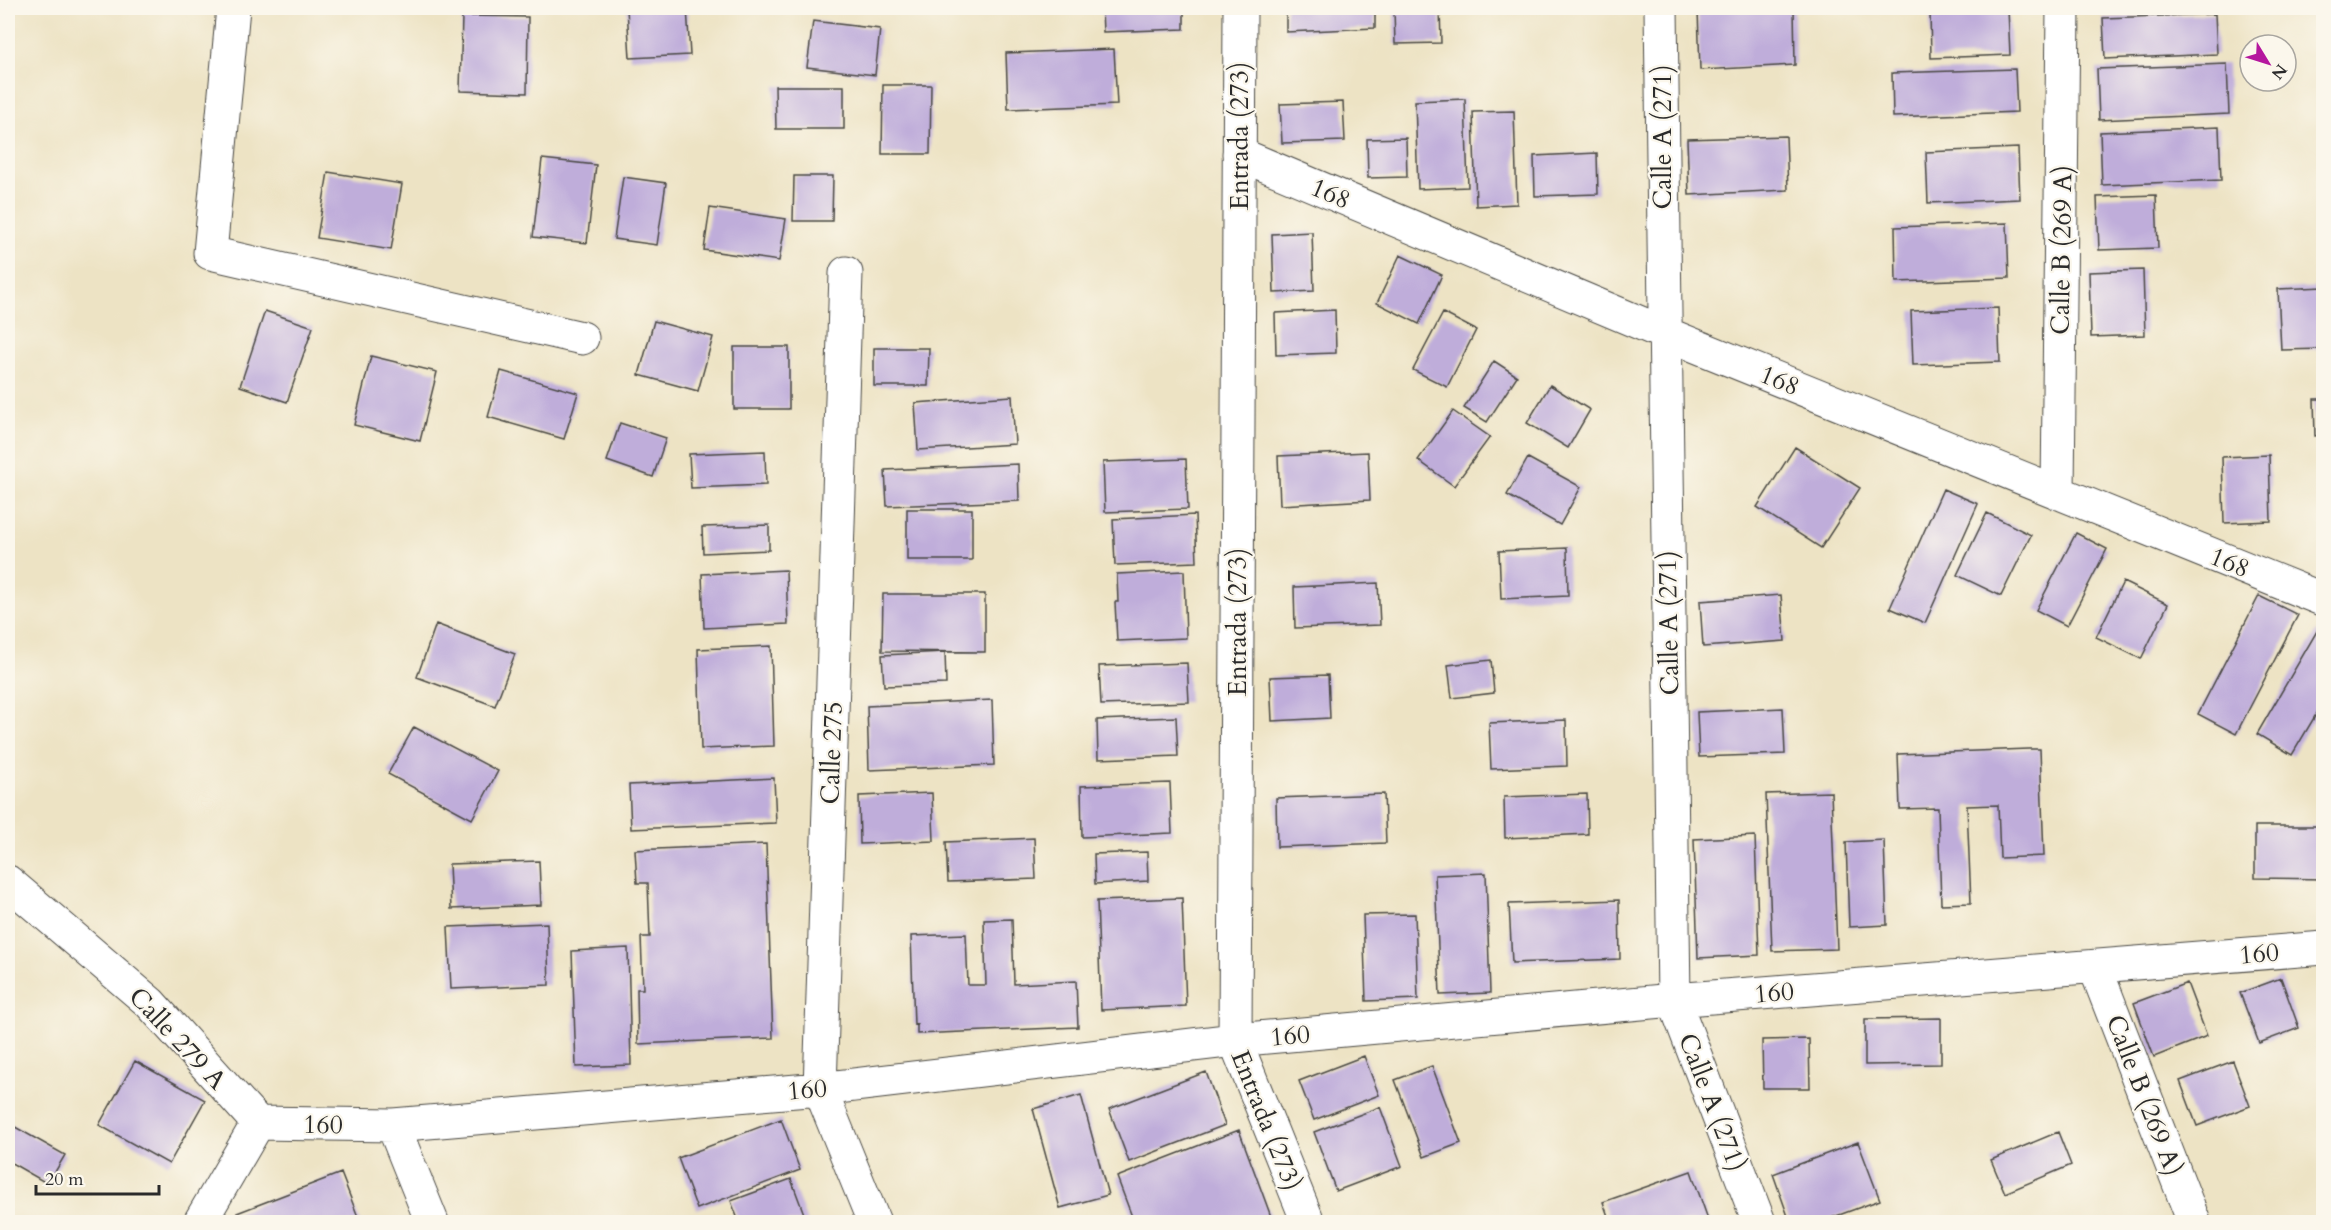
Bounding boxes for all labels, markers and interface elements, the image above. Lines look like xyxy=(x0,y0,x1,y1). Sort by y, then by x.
north arrow xyxy=(2238,33,2298,93)
text: N xyxy=(2266,59,2292,84)
street label: Entrada (273) xyxy=(1222,62,1257,210)
street label: Calle A (271) xyxy=(1645,64,1680,210)
street label: Calle B (269 A) xyxy=(2043,165,2080,335)
street label: 168 xyxy=(1306,170,1356,217)
street label: 168 xyxy=(1755,357,1805,404)
street label: 168 xyxy=(2205,539,2255,586)
street label: Entrada (273) xyxy=(1220,548,1255,696)
street label: Calle A (271) xyxy=(1650,550,1687,696)
street label: Calle 275 xyxy=(812,701,851,805)
street label: 160 xyxy=(2238,934,2280,973)
street label: 160 xyxy=(1753,973,1795,1012)
street label: Calle 279 A xyxy=(121,979,235,1098)
street label: Calle B (269 A) xyxy=(2098,1010,2191,1181)
street label: 160 xyxy=(1269,1016,1311,1055)
street label: Calle A (271) xyxy=(1670,1028,1755,1176)
street label: Entrada (273) xyxy=(1223,1045,1311,1195)
street label: 160 xyxy=(786,1070,828,1109)
street label: 160 xyxy=(303,1107,343,1142)
scale bar xyxy=(36,1158,159,1196)
text: 20 m xyxy=(45,1167,84,1192)

